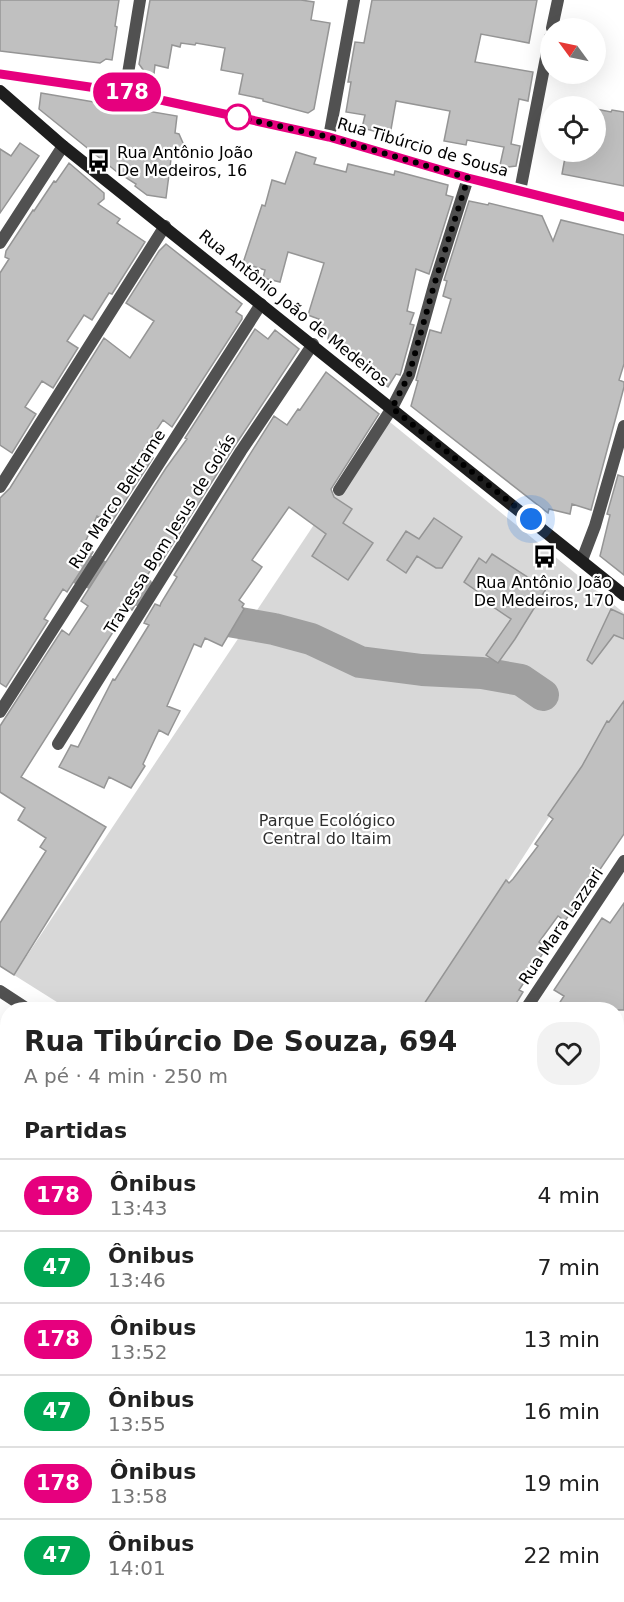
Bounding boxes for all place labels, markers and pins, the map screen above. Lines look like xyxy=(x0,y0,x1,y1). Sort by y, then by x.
unlabelled marker xyxy=(225,104,251,130)
place label: Rua Antônio João De Medeiros, 16 xyxy=(117,143,253,180)
bus stop icon: Rua Antônio João De Medeiros, 16 xyxy=(86,148,112,174)
bus stop icon: Rua Antônio João De Medeiros, 170 xyxy=(531,544,557,570)
place label: Rua Antônio João De Medeiros, 170 xyxy=(474,573,614,610)

